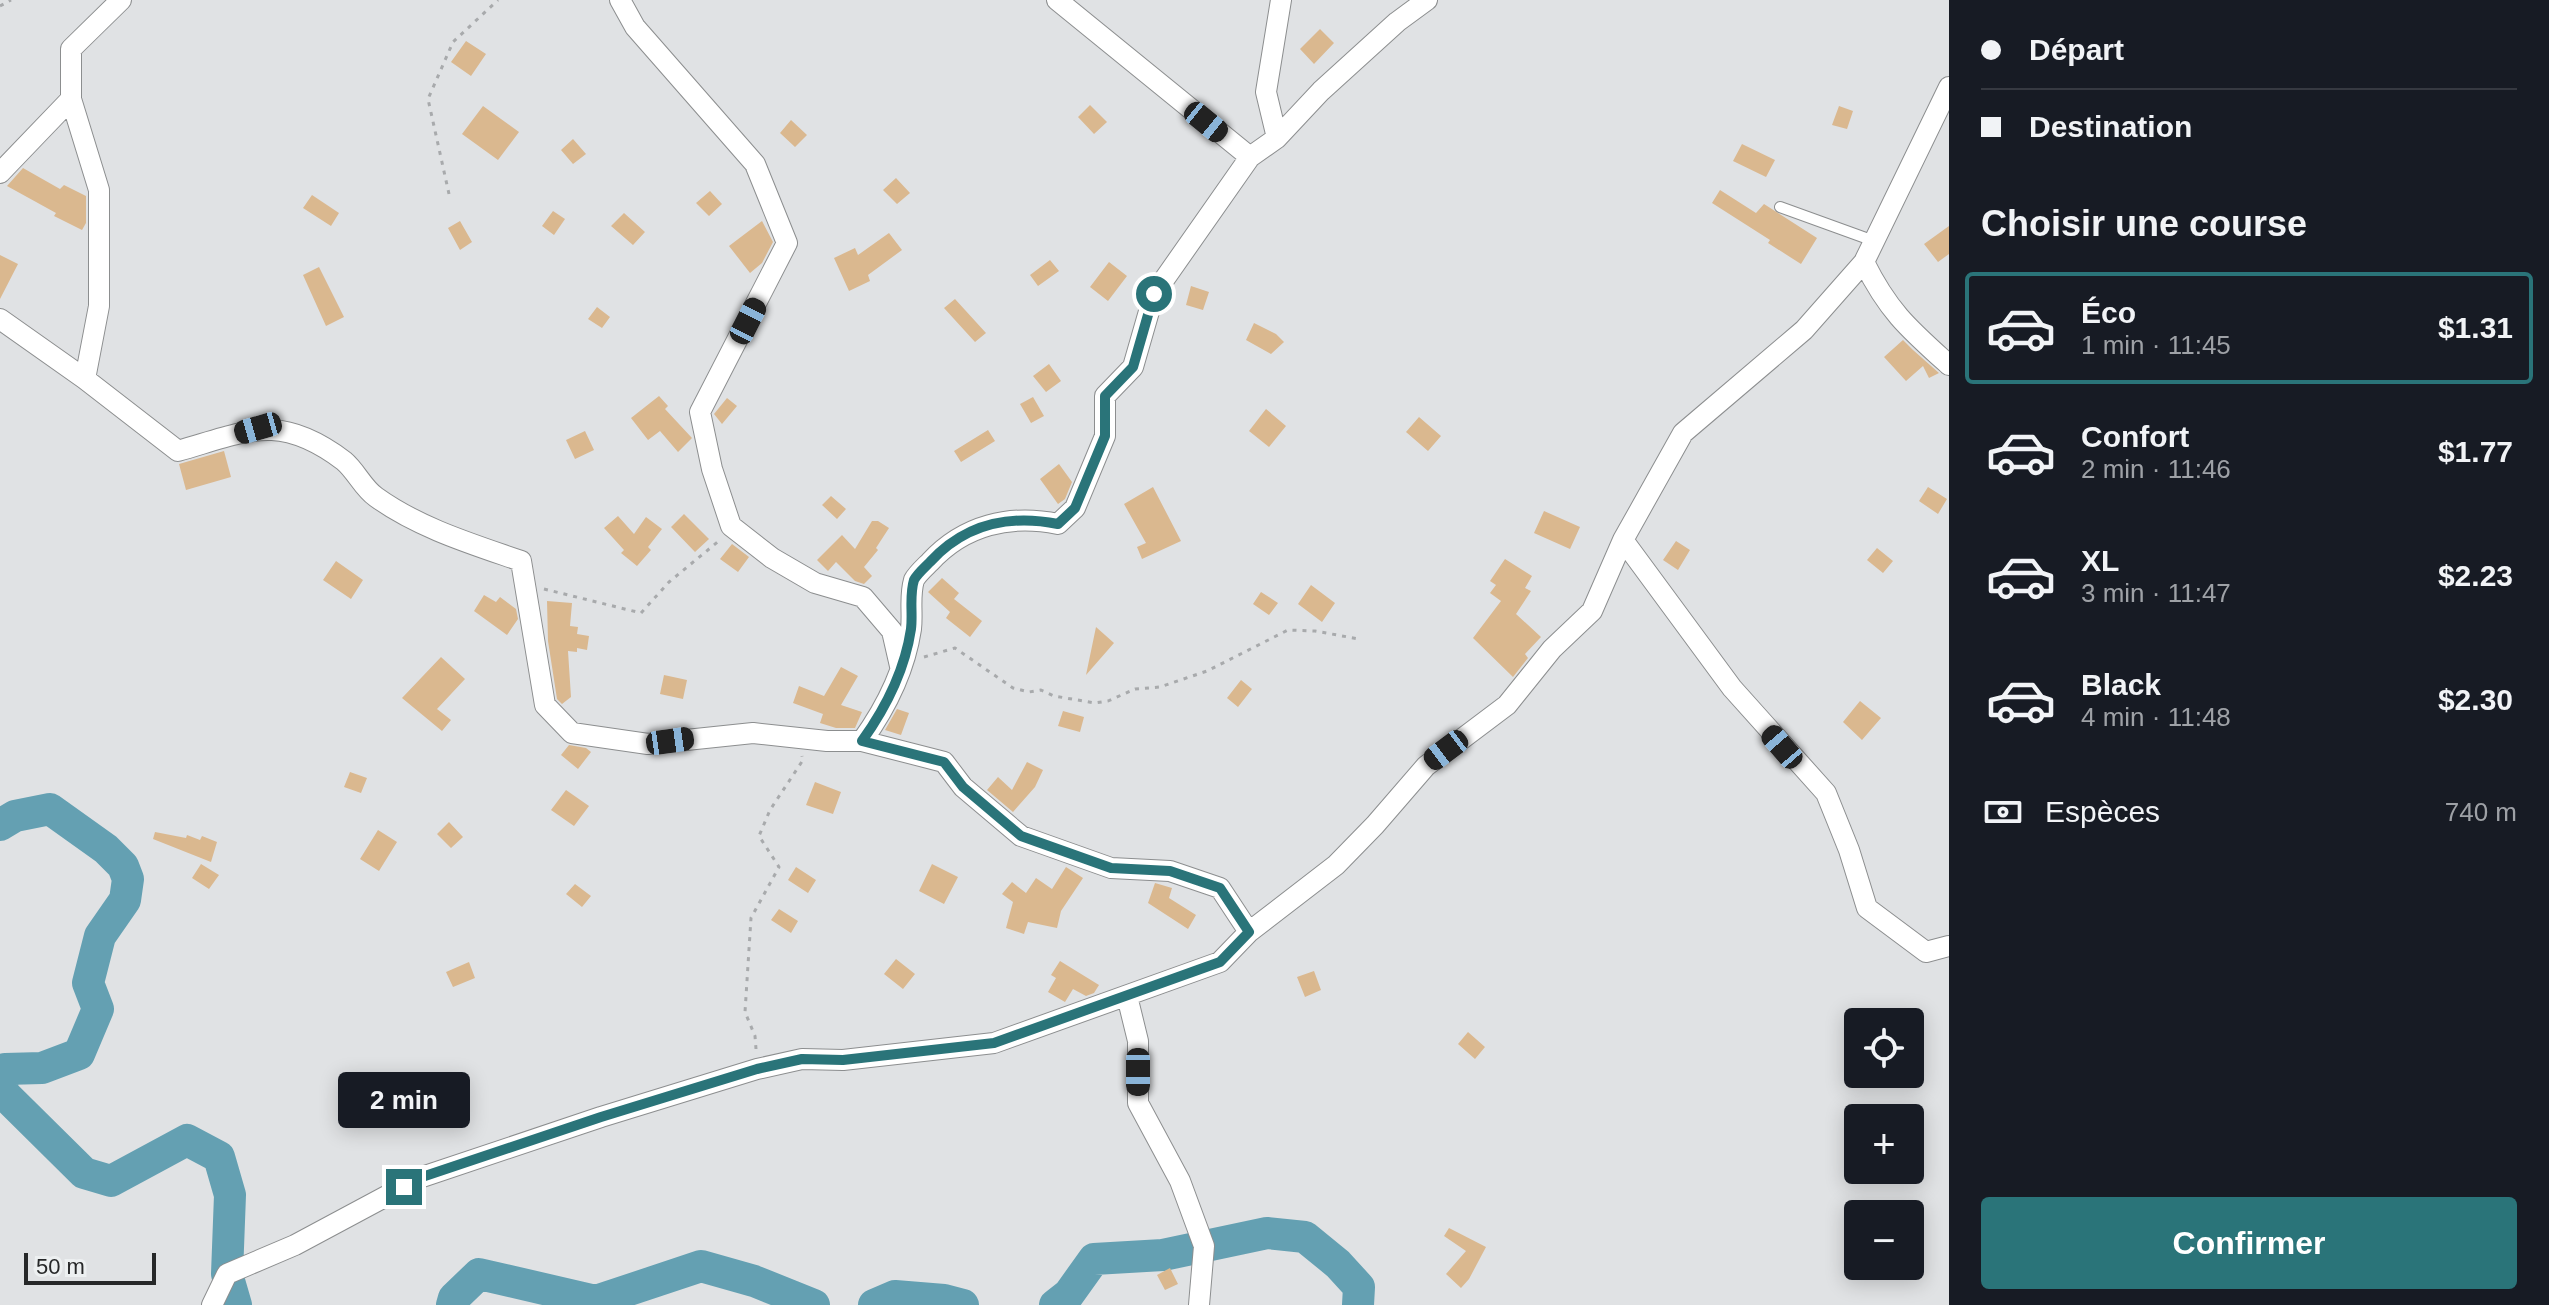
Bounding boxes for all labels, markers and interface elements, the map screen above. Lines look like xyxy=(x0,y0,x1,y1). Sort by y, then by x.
text: Départ xyxy=(2029,33,2124,66)
car xyxy=(1180,98,1232,146)
text: Destination xyxy=(2029,110,2192,143)
text: Choisir une course xyxy=(1981,203,2307,244)
route start xyxy=(1136,276,1172,312)
icon: car xyxy=(1985,292,2057,364)
car xyxy=(726,294,770,348)
text: Éco xyxy=(2081,296,2136,329)
text: $1.31 xyxy=(2438,311,2513,344)
text: 1 min · 11:45 xyxy=(2081,330,2231,360)
car xyxy=(232,410,284,446)
icon: car xyxy=(1985,416,2057,488)
text: Confort xyxy=(2081,420,2189,453)
text: $1.77 xyxy=(2438,435,2513,468)
text: 2 min · 11:46 xyxy=(2081,454,2231,484)
icon: car xyxy=(1985,540,2057,612)
text: XL xyxy=(2081,544,2119,577)
text: $2.23 xyxy=(2438,559,2513,592)
text: 3 min · 11:47 xyxy=(2081,578,2231,608)
icon: car xyxy=(1985,664,2057,736)
text: Black xyxy=(2081,668,2161,701)
text: $2.30 xyxy=(2438,683,2513,716)
text: 4 min · 11:48 xyxy=(2081,702,2231,732)
car xyxy=(1757,721,1807,773)
car xyxy=(645,726,695,756)
car xyxy=(1420,726,1472,774)
icon: cash xyxy=(1981,790,2025,834)
text: Espèces xyxy=(2045,795,2160,828)
text: 740 m xyxy=(2445,797,2517,827)
map controls xyxy=(1844,1008,1924,1280)
button: locate xyxy=(1844,1008,1924,1088)
car xyxy=(1126,1048,1150,1096)
callout: 2 min xyxy=(338,1071,470,1127)
text: 2 min xyxy=(370,1085,438,1115)
button: + xyxy=(1844,1104,1924,1184)
route end xyxy=(386,1169,422,1205)
button: Confirmer xyxy=(1981,1197,2517,1289)
button: − xyxy=(1844,1200,1924,1280)
scale bar xyxy=(24,1249,156,1285)
text: 50 m xyxy=(36,1254,85,1279)

